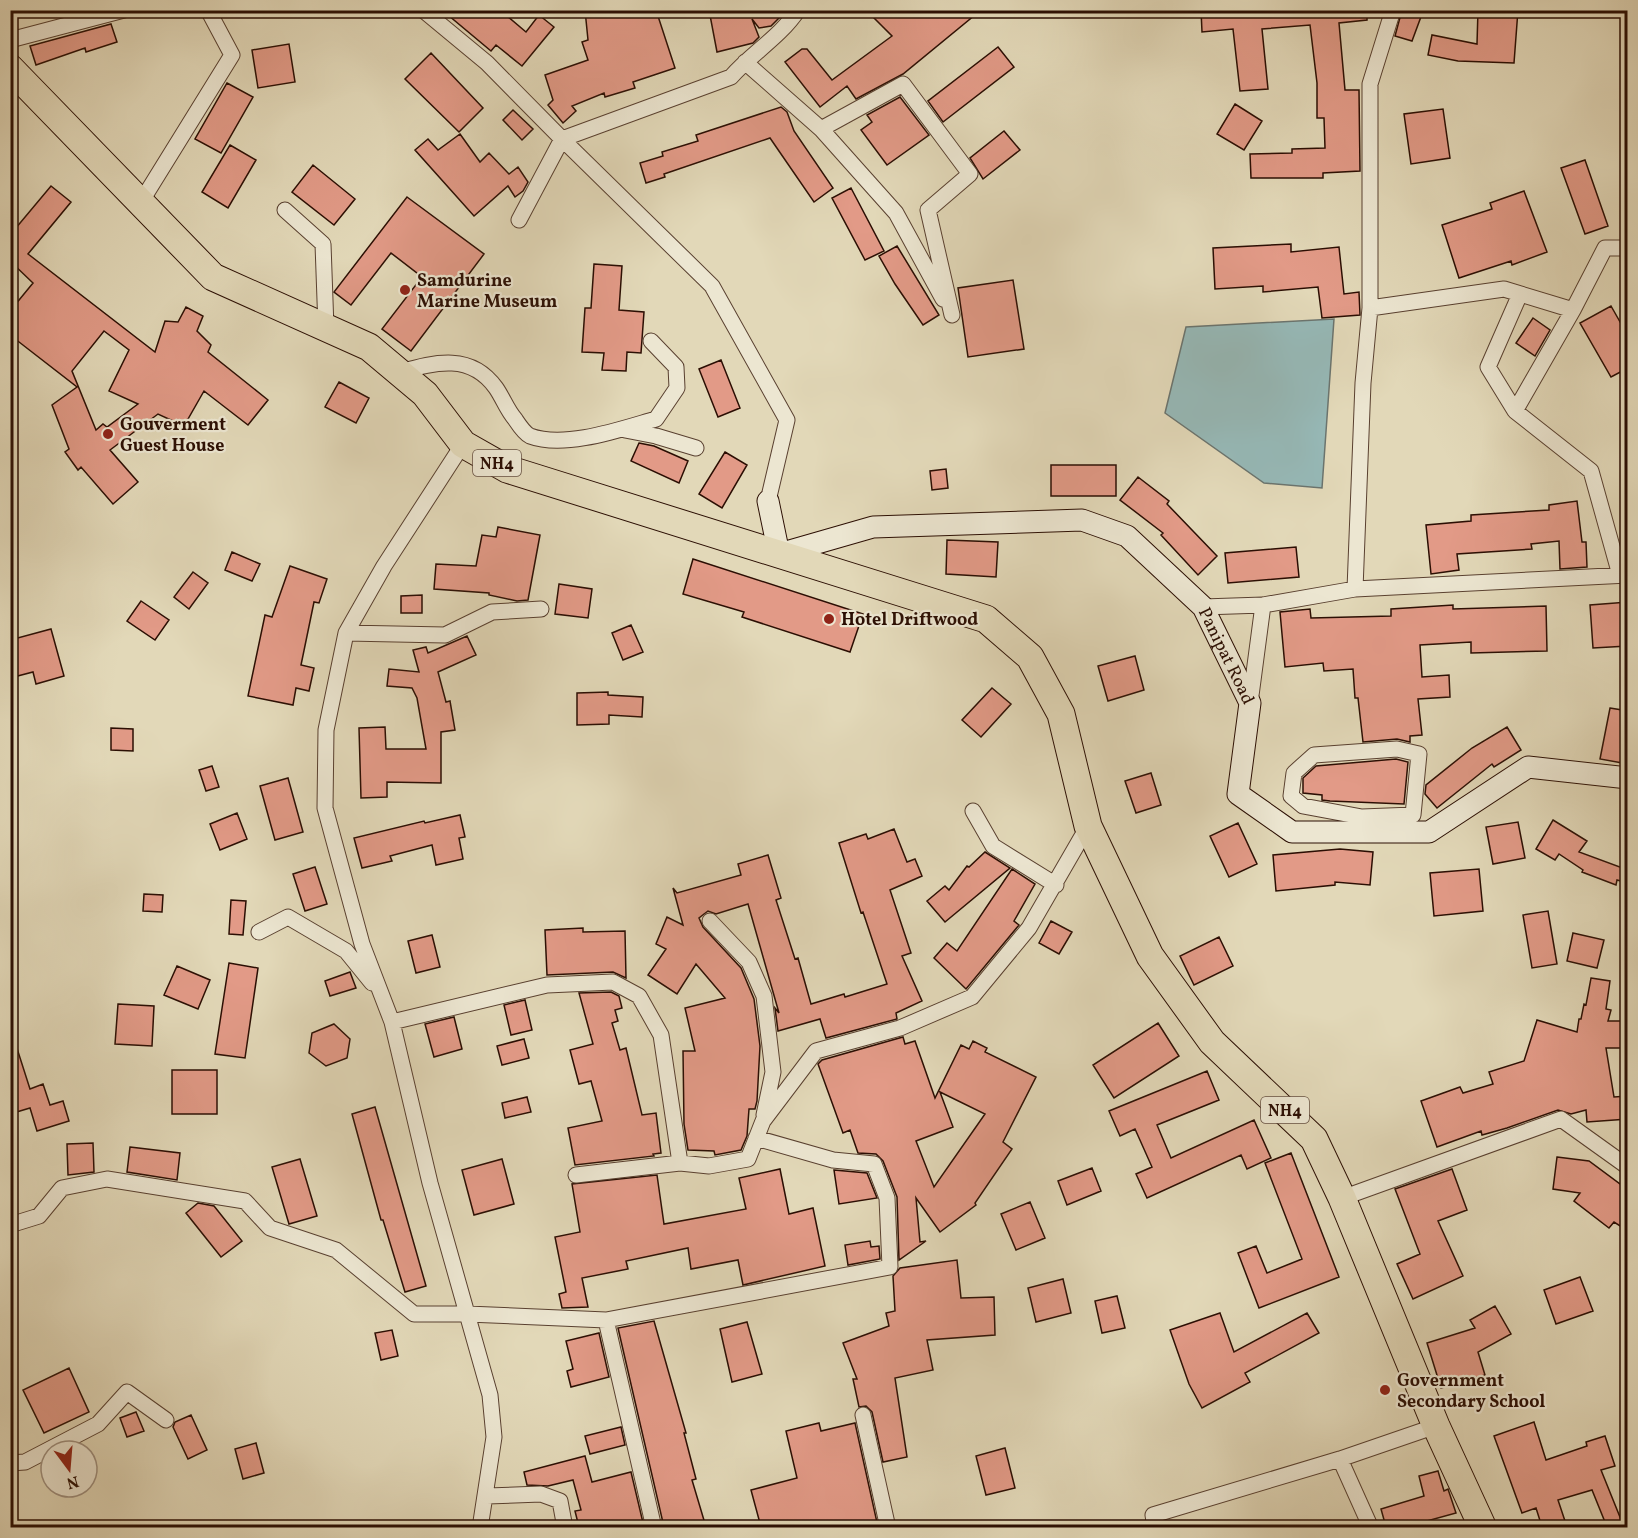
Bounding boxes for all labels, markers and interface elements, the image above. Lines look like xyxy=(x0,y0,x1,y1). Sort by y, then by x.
place label: Samdurine Marine Museum xyxy=(417,269,557,315)
marker: Samdurine Marine Museum xyxy=(398,283,412,297)
place label: Gouverment Guest House xyxy=(120,413,226,459)
marker: Gouverment Guest House xyxy=(101,427,115,441)
road number: NH4 xyxy=(473,450,521,476)
street label: Panipat Road xyxy=(1191,604,1260,709)
place label: Hotel Driftwood xyxy=(841,608,978,633)
marker: Hotel Driftwood xyxy=(822,612,836,626)
road number: NH4 xyxy=(1261,1097,1309,1123)
place label: Government Secondary School xyxy=(1397,1369,1546,1415)
marker: Government Secondary School xyxy=(1378,1383,1392,1397)
north arrow xyxy=(39,1439,99,1499)
text: N xyxy=(64,1469,81,1494)

